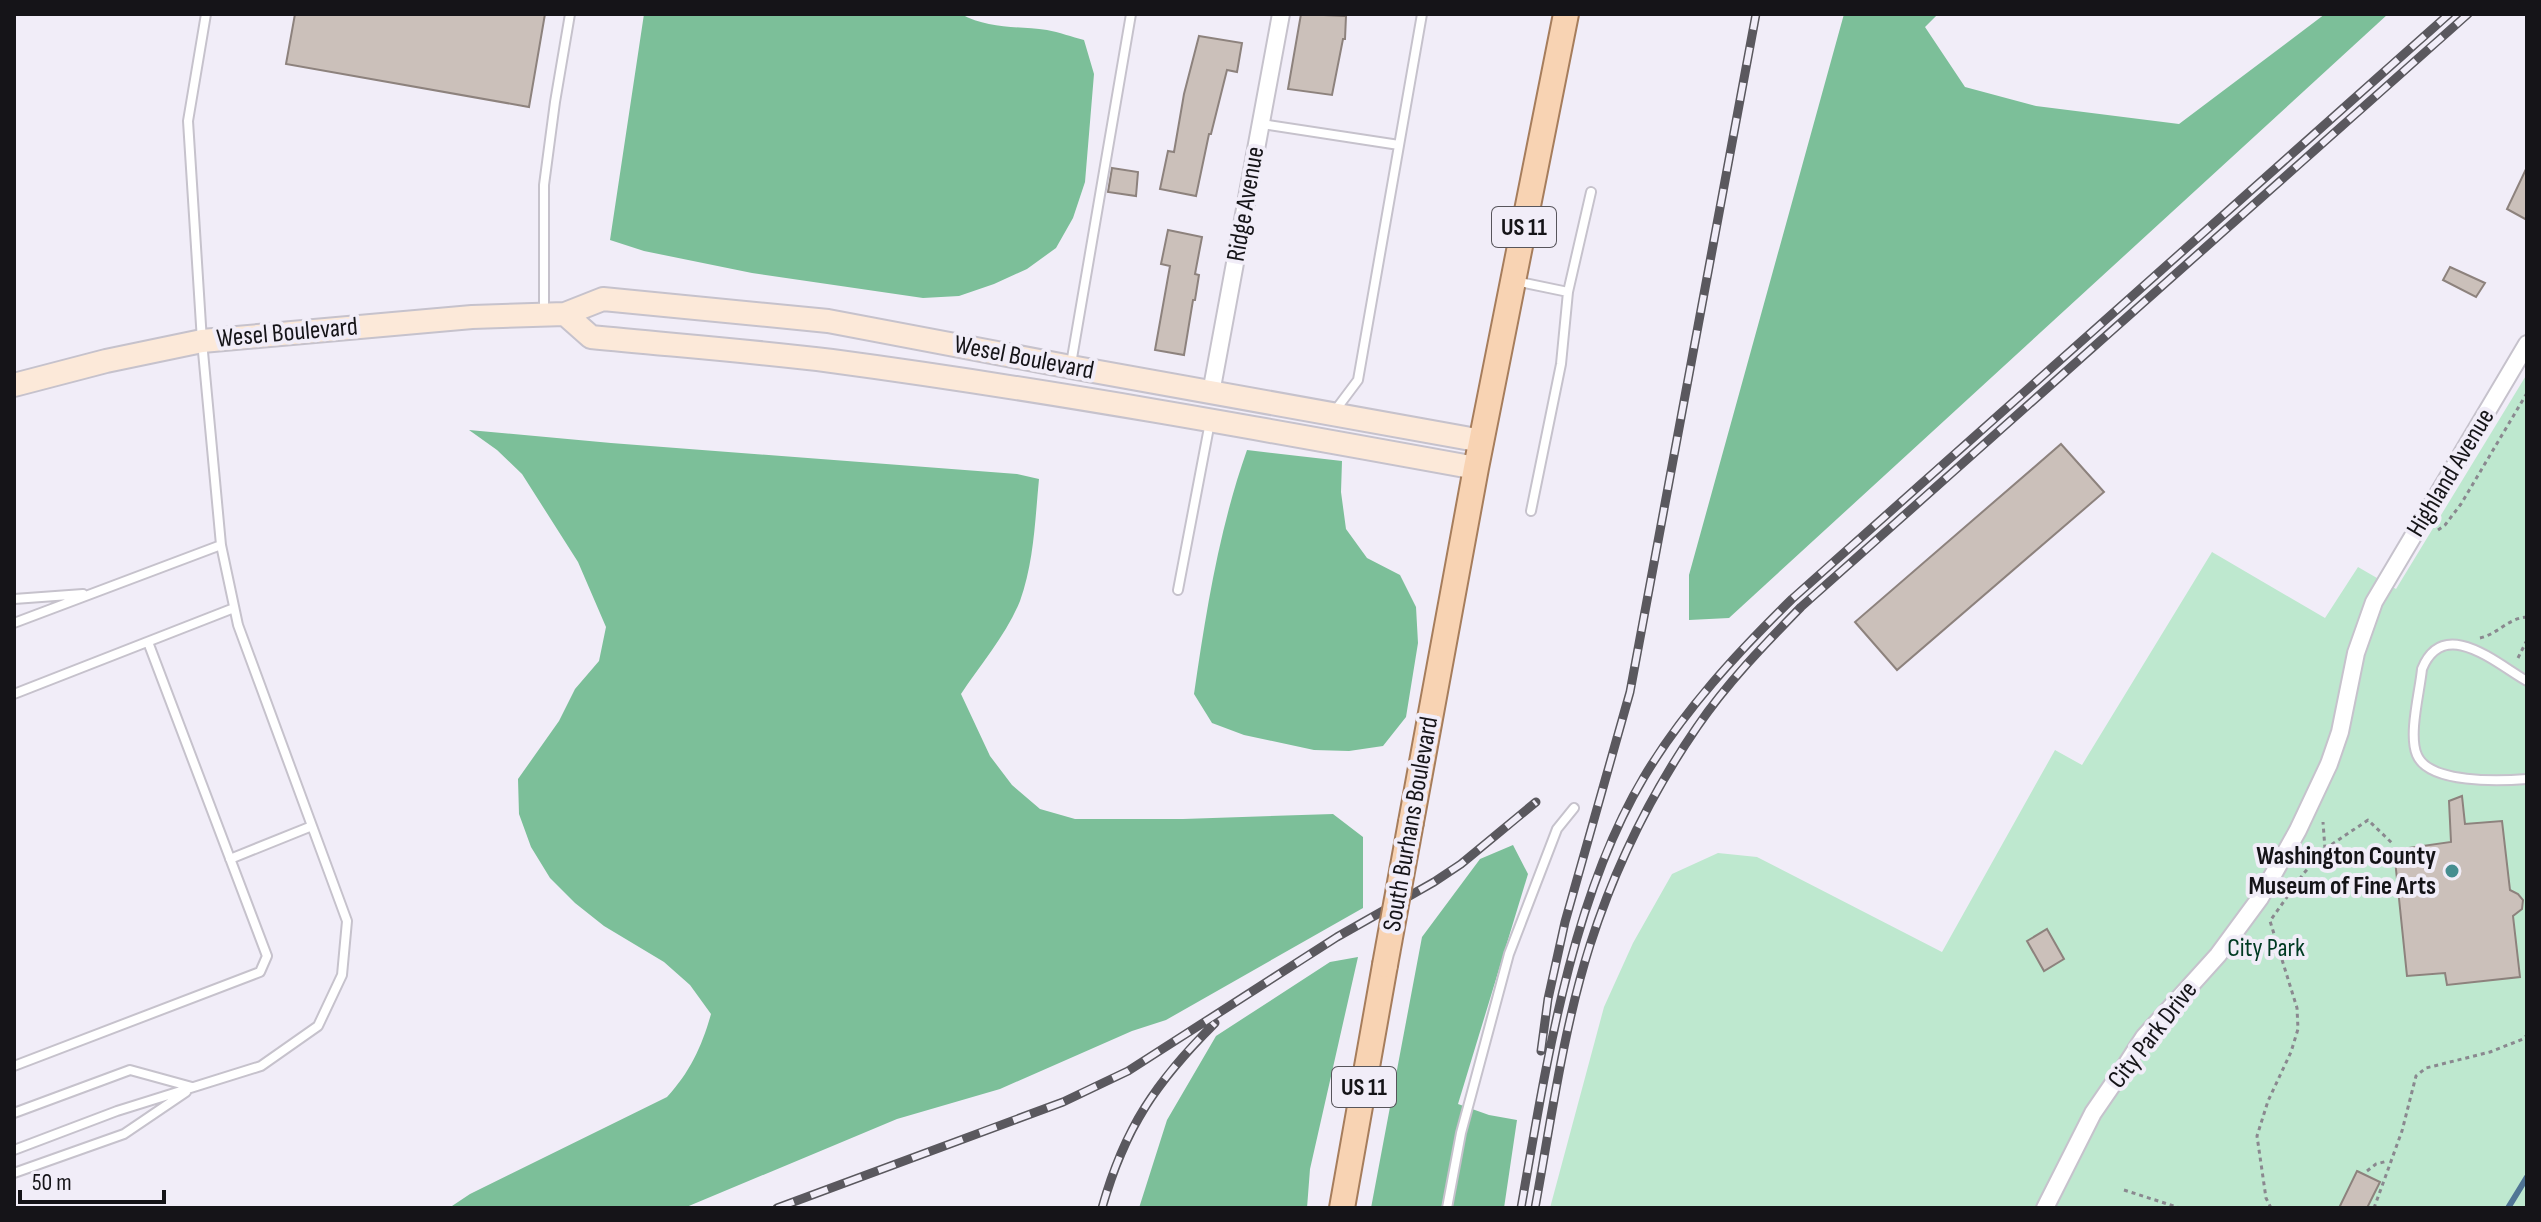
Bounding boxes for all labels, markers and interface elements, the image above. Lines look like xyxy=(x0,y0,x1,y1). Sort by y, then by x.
street label: Ridge Avenue xyxy=(1221,144,1271,264)
road number: US 11 xyxy=(1492,207,1556,247)
street label: Wesel Boulevard xyxy=(215,311,359,355)
street label: Wesel Boulevard xyxy=(952,329,1096,387)
street label: Highland Avenue xyxy=(2401,403,2501,543)
street label: South Burhans Boulevard xyxy=(1377,714,1445,934)
place label: Washington County Museum of Fine Arts xyxy=(2248,841,2436,902)
marker: Washington County Museum of Fine Arts xyxy=(2443,862,2461,880)
park label: City Park xyxy=(2227,933,2305,964)
street label: City Park Drive xyxy=(2102,975,2204,1095)
road number: US 11 xyxy=(1332,1067,1396,1107)
scale bar xyxy=(20,1154,164,1204)
text: 50 m xyxy=(32,1168,72,1197)

